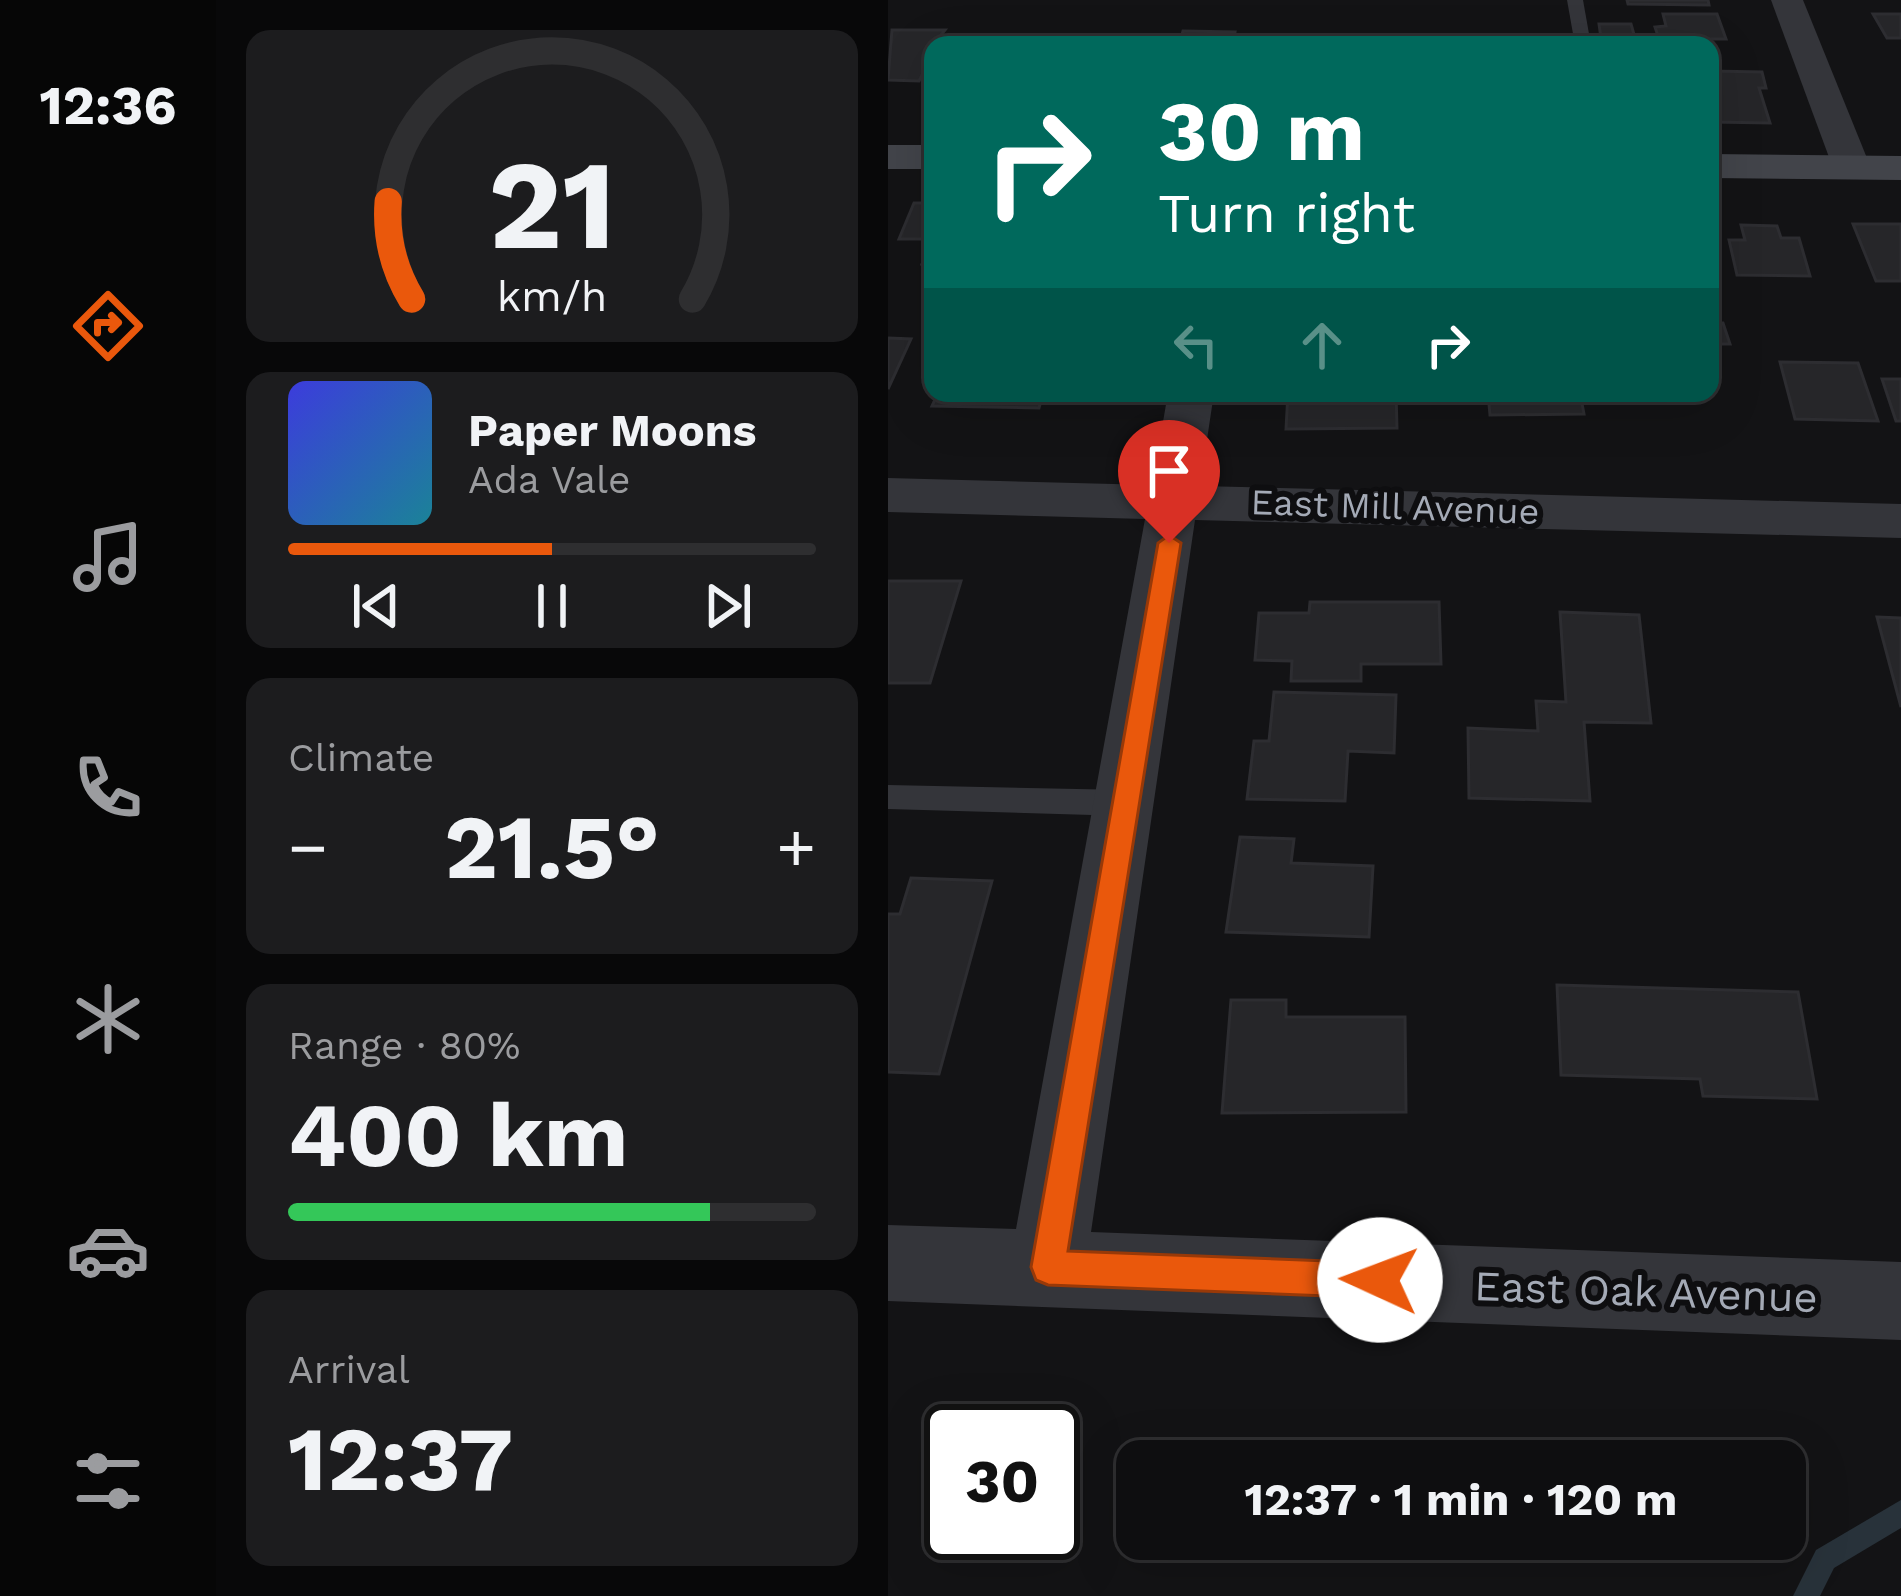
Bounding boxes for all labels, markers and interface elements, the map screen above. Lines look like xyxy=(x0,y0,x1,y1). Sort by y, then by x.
text: 12:36 xyxy=(39,74,177,137)
text: 30 m xyxy=(1158,82,1365,180)
icon: right xyxy=(960,84,1116,240)
text: 21 xyxy=(488,132,616,278)
text: Turn right xyxy=(1158,182,1415,245)
text: km/h xyxy=(497,271,607,321)
icon: directions xyxy=(66,284,150,368)
icon: left xyxy=(1163,312,1229,378)
icon: ahead xyxy=(1289,312,1355,378)
icon: right xyxy=(1415,312,1481,378)
text: Paper Moons xyxy=(468,404,757,457)
pin xyxy=(1118,420,1220,543)
icon: arrive xyxy=(1136,438,1202,504)
text: Ada Vale xyxy=(468,457,630,502)
street label: East Mill Avenue xyxy=(1250,481,1540,533)
icon: music xyxy=(66,515,150,599)
icon: previous xyxy=(343,573,409,639)
icon: pause xyxy=(519,573,585,639)
icon: next xyxy=(695,573,761,639)
text: Climate xyxy=(288,735,434,780)
icon: phone xyxy=(66,746,150,830)
text: 21.5° xyxy=(444,794,660,900)
text: − xyxy=(288,809,328,886)
text: + xyxy=(776,809,816,886)
icon: climate xyxy=(66,977,150,1061)
text: Range · 80% xyxy=(288,1023,520,1068)
text: 400 km xyxy=(288,1082,628,1188)
icon: car xyxy=(66,1208,150,1292)
position arrow xyxy=(1317,1217,1443,1343)
street label: East Oak Avenue xyxy=(1473,1261,1819,1322)
text: Arrival xyxy=(288,1347,410,1392)
speed limit sign: 30 xyxy=(924,1404,1080,1560)
text: 12:37 xyxy=(288,1406,513,1512)
icon: filters xyxy=(66,1439,150,1523)
text: 12:37 · 1 min · 120 m xyxy=(1245,1473,1677,1526)

